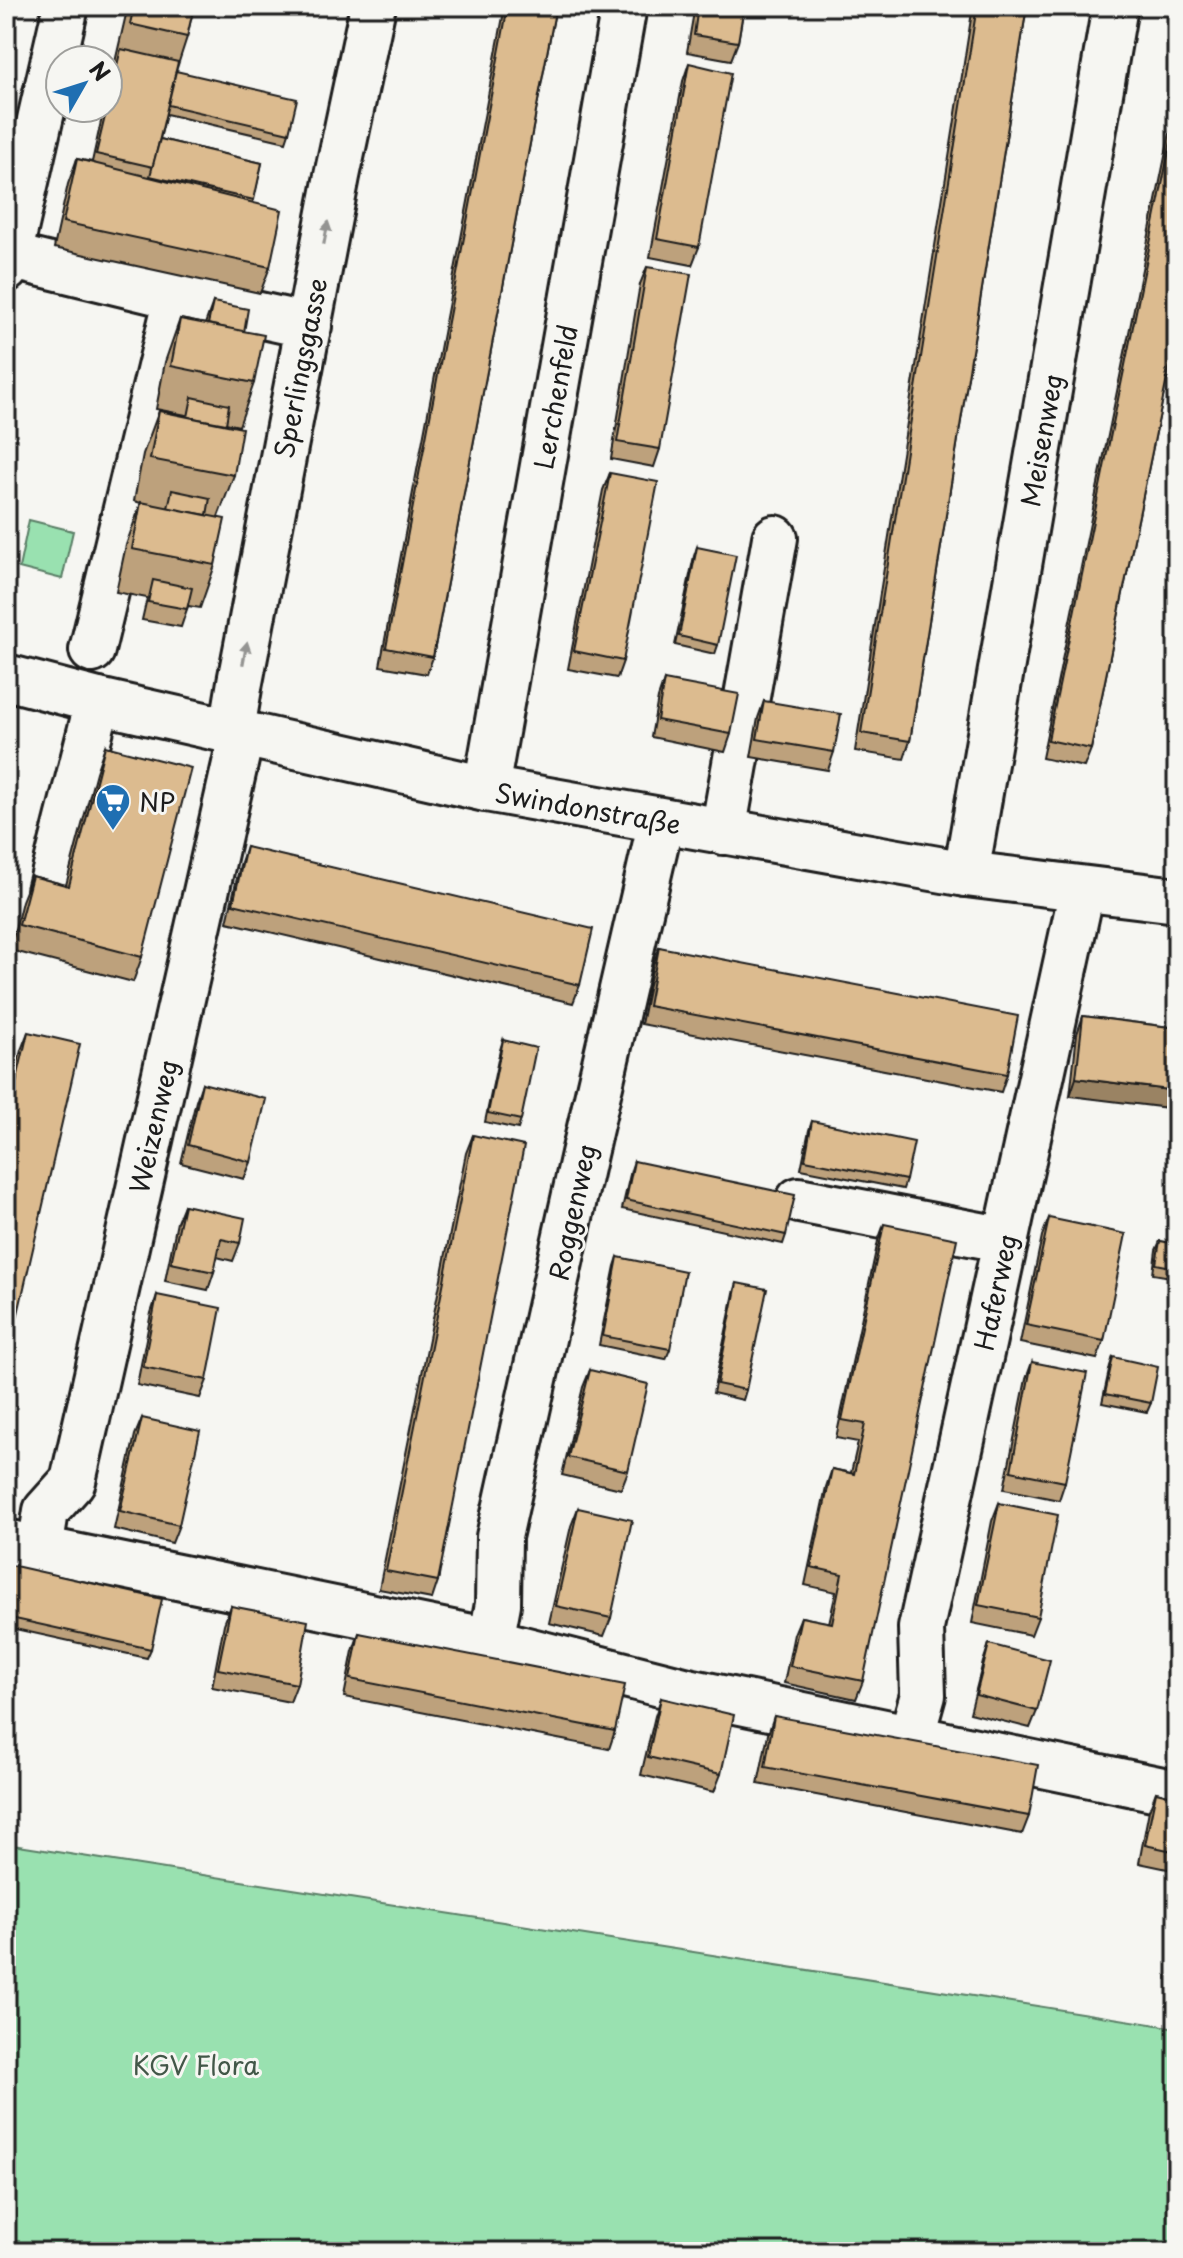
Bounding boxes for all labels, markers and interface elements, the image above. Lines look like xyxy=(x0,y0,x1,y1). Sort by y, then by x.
north arrow xyxy=(44,44,124,124)
text: N xyxy=(82,53,119,88)
one-way arrow xyxy=(321,220,333,245)
street label: Sperlingsgasse xyxy=(263,274,337,462)
street label: Lerchenfeld xyxy=(523,322,587,472)
street label: Meisenweg xyxy=(1010,370,1072,510)
one-way arrow xyxy=(240,640,252,665)
street label: Swindonstraße xyxy=(492,772,684,844)
supermarket icon: NP xyxy=(94,782,132,832)
place label: NP xyxy=(139,782,175,821)
street label: Weizenweg xyxy=(119,1055,187,1197)
street label: Roggenweg xyxy=(538,1140,606,1284)
street label: Haferweg xyxy=(964,1230,1026,1354)
park label: KGV Flora xyxy=(133,2045,259,2084)

